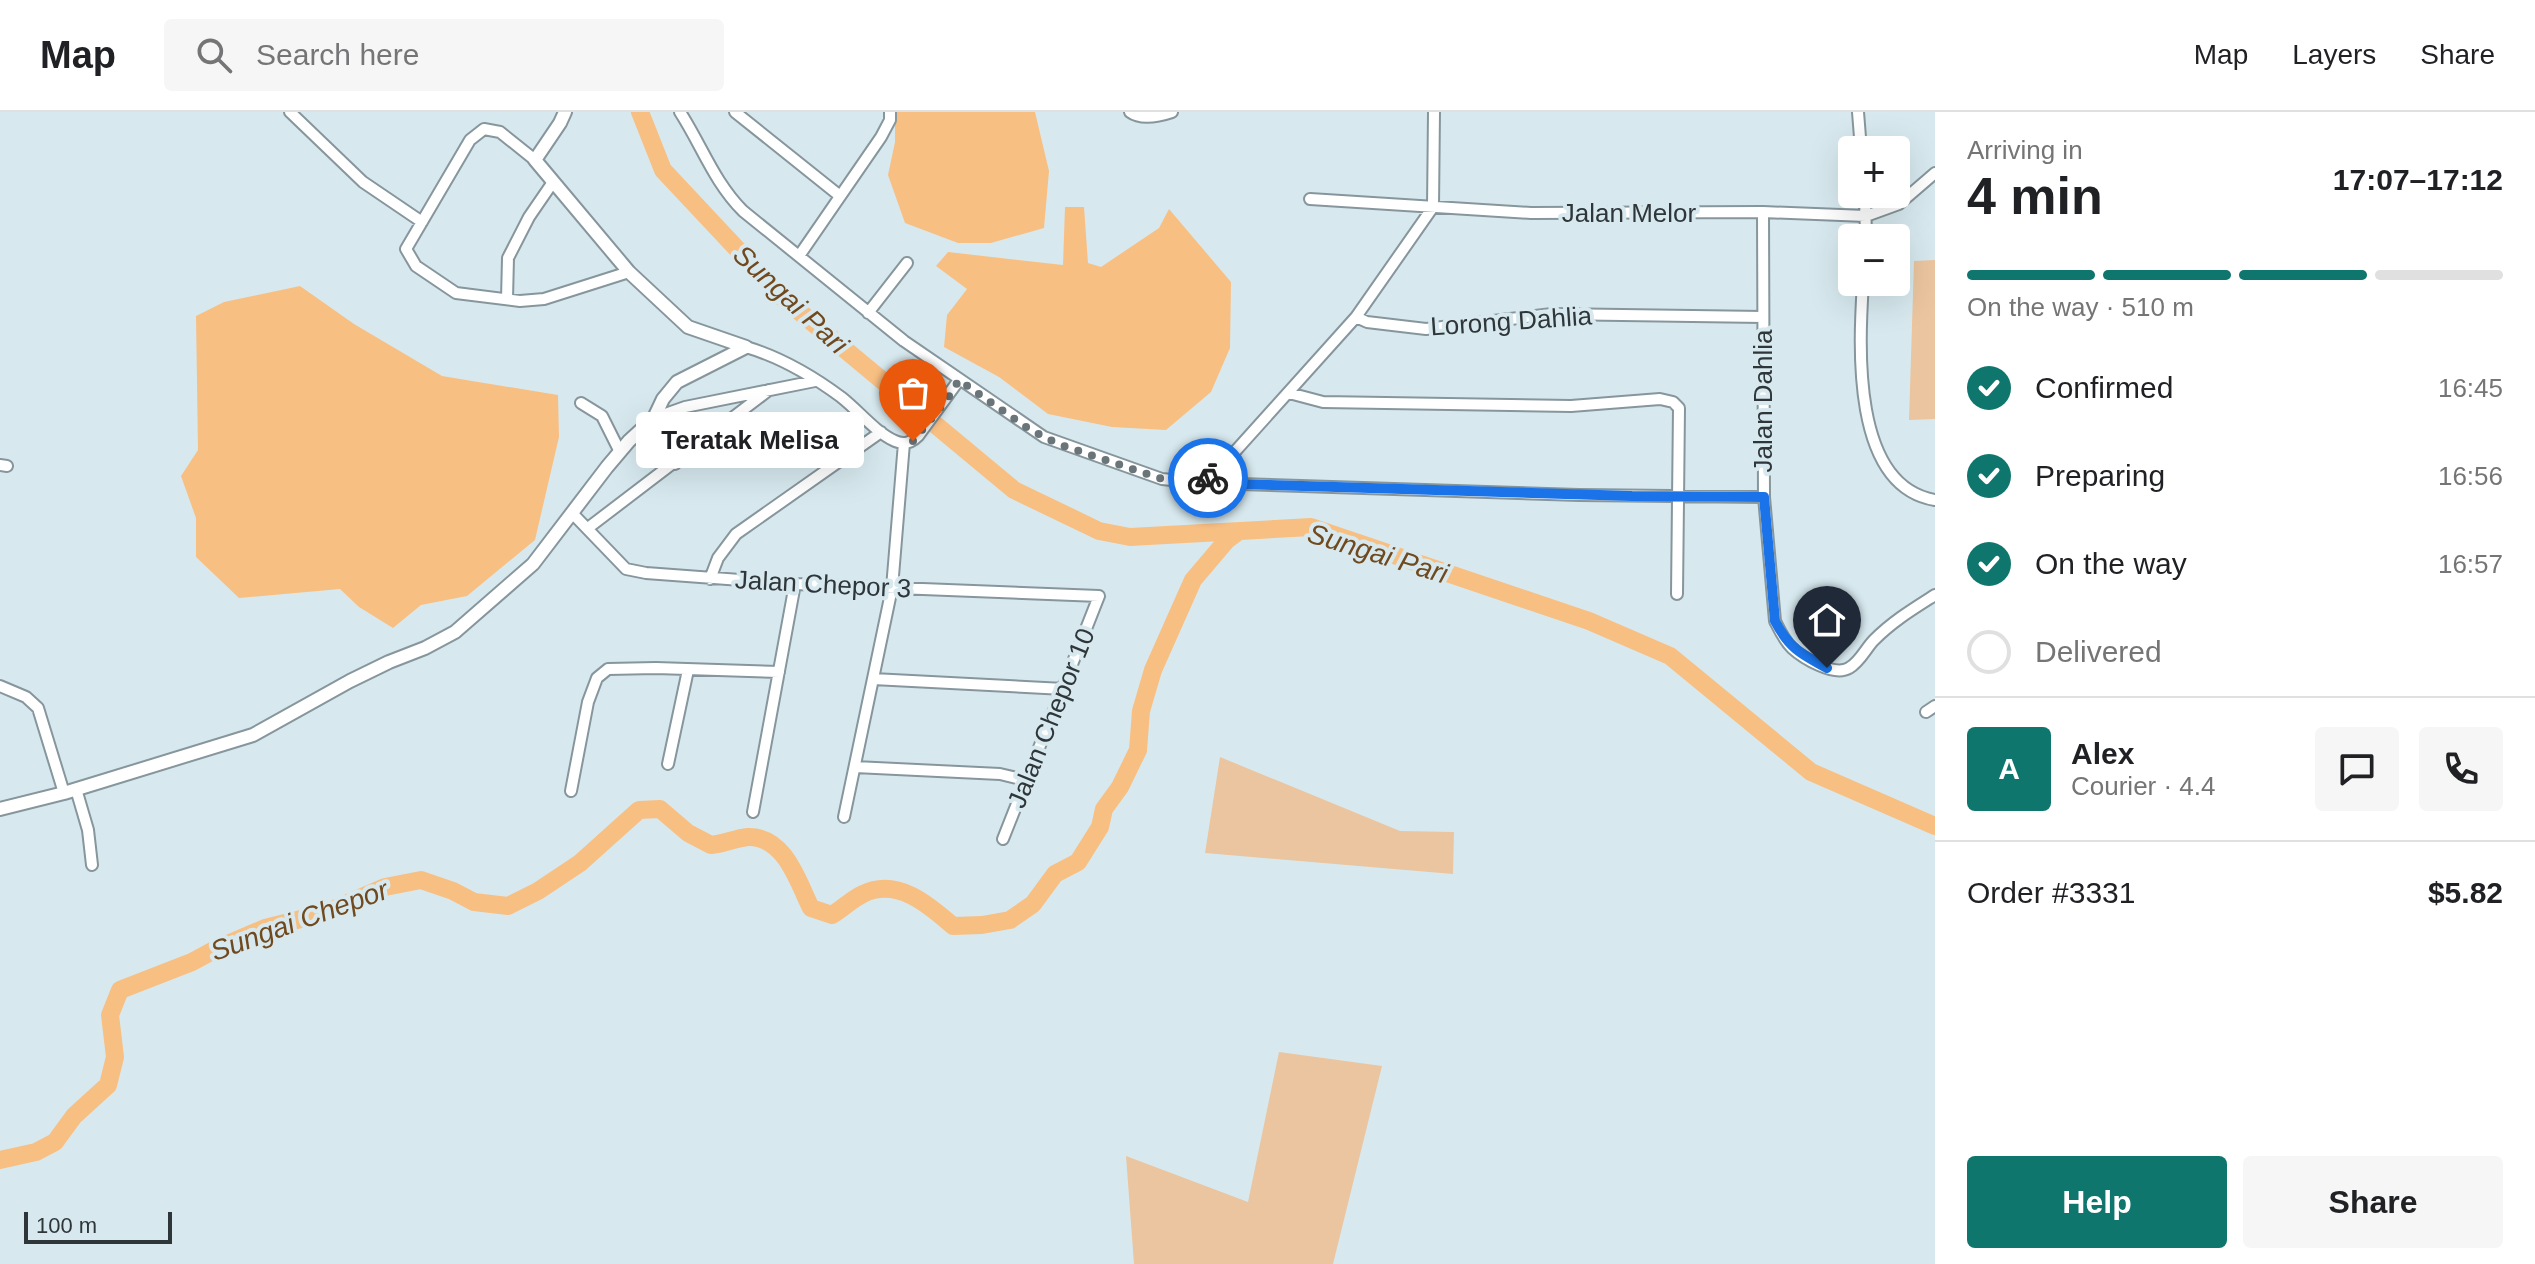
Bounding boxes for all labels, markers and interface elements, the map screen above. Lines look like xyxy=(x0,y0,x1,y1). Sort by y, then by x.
search box xyxy=(164,19,724,91)
icon: search xyxy=(192,33,236,77)
text: Map xyxy=(40,34,116,76)
text: Search here xyxy=(256,38,419,71)
text: Map xyxy=(2194,39,2248,70)
text: Layers xyxy=(2292,39,2376,70)
text: Share xyxy=(2420,39,2495,70)
text: Arriving in xyxy=(1967,135,2083,165)
map controls xyxy=(1838,136,1910,296)
button: + xyxy=(1838,136,1910,208)
text: 17:07–17:12 xyxy=(2333,163,2503,196)
text: 4 min xyxy=(1967,167,2103,225)
street label: Jalan Melor xyxy=(1562,198,1697,228)
button: − xyxy=(1838,224,1910,296)
water label: Sungai Pari xyxy=(727,239,855,361)
text: On the way · 510 m xyxy=(1967,292,2194,322)
street label: Lorong Dahlia xyxy=(1429,300,1593,342)
street label: Jalan Dahlia xyxy=(1748,329,1778,473)
pin xyxy=(879,359,947,441)
icon: check xyxy=(1967,366,2011,410)
icon: bag xyxy=(891,371,935,415)
text: Confirmed xyxy=(2035,371,2173,404)
text: 16:45 xyxy=(2438,373,2503,403)
callout: Teratak Melisa xyxy=(637,413,865,469)
text: Teratak Melisa xyxy=(661,425,839,455)
courier xyxy=(1168,438,1248,518)
icon: check xyxy=(1967,454,2011,498)
icon: bike xyxy=(1186,456,1230,500)
text: Preparing xyxy=(2035,459,2165,492)
text: 16:56 xyxy=(2438,461,2503,491)
water label: Sungai Pari xyxy=(1304,517,1452,590)
icon: check xyxy=(1967,542,2011,586)
text: On the way xyxy=(2035,547,2187,580)
text: 16:57 xyxy=(2438,549,2503,579)
street label: Jalan Chepor 3 xyxy=(734,564,912,604)
pin xyxy=(1793,586,1861,668)
icon: home xyxy=(1805,598,1849,642)
street label: Jalan Chepor 10 xyxy=(1001,624,1101,812)
text: Delivered xyxy=(2035,635,2162,668)
button: chat xyxy=(2315,727,2399,811)
button: phone xyxy=(2419,727,2503,811)
text: Alex xyxy=(2071,737,2134,770)
text: A xyxy=(1998,752,2020,785)
text: Courier · 4.4 xyxy=(2071,771,2216,801)
water label: Sungai Chepor xyxy=(206,873,394,967)
text: Order #3331 xyxy=(1967,876,2135,909)
text: $5.82 xyxy=(2428,876,2503,909)
button: Help xyxy=(1967,1156,2227,1248)
button: Share xyxy=(2243,1156,2503,1248)
scale bar xyxy=(24,1208,172,1244)
text: 100 m xyxy=(36,1213,97,1238)

